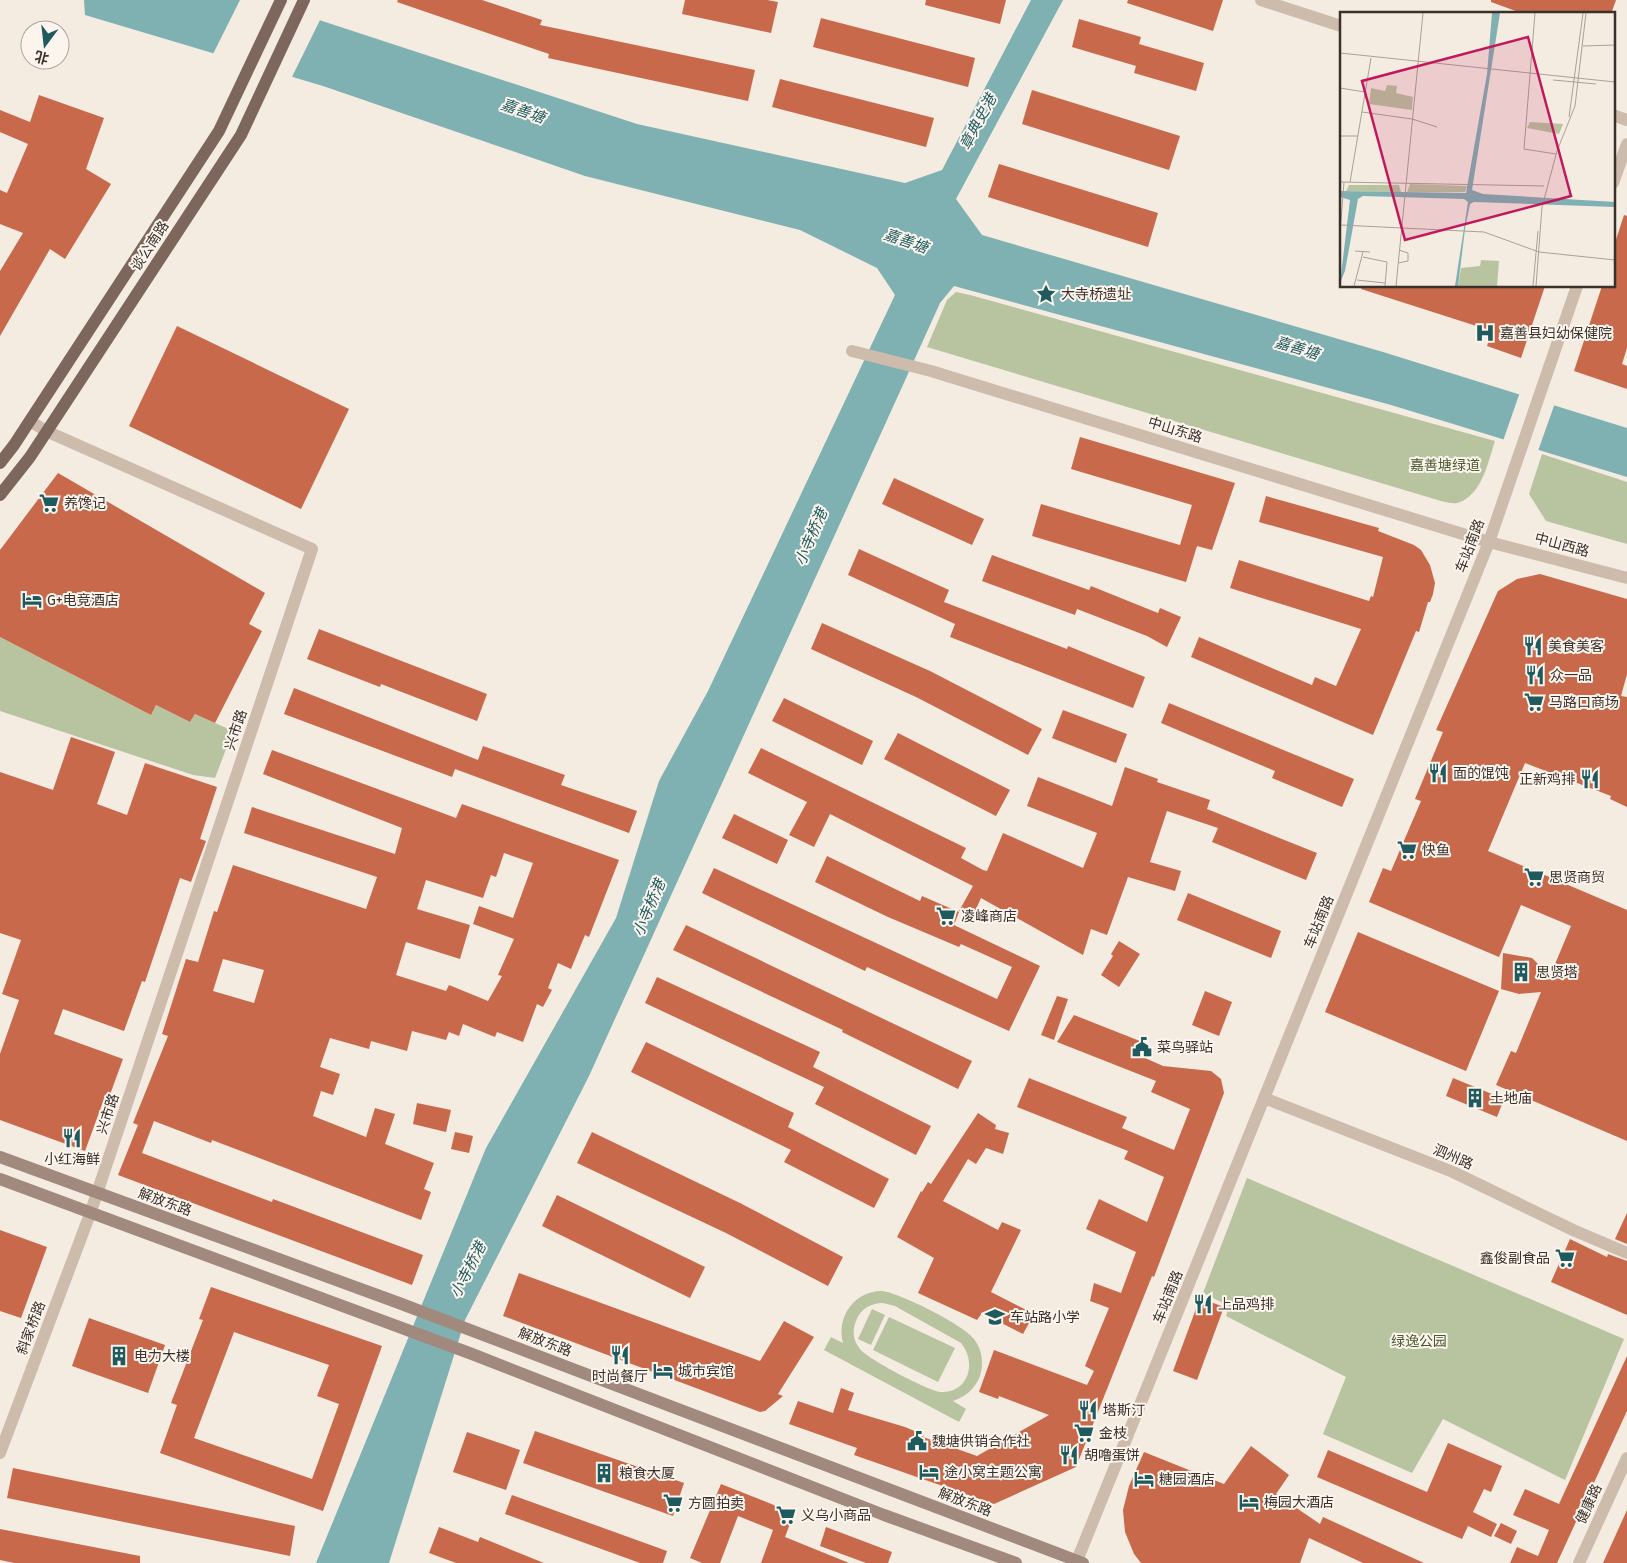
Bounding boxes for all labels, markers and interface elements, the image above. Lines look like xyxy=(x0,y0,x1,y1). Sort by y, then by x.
inset map xyxy=(1340,12,1614,288)
north arrow xyxy=(20,20,70,70)
text: 北 xyxy=(33,47,51,67)
water label: 章典史港 xyxy=(956,90,1001,153)
water label: 嘉善塘 xyxy=(499,95,550,128)
street label: 谈公南路 xyxy=(128,218,172,274)
water label: 嘉善塘 xyxy=(882,225,933,258)
place icon: 大寺桥遗址 xyxy=(1035,283,1057,305)
place label: 大寺桥遗址 xyxy=(1061,286,1131,303)
hospital icon: 嘉善县妇幼保健院 xyxy=(1474,322,1496,344)
place label: 嘉善县妇幼保健院 xyxy=(1500,325,1612,342)
water label: 嘉善塘 xyxy=(1273,333,1324,364)
street label: 中山东路 xyxy=(1146,414,1204,446)
park label: 嘉善塘绿道 xyxy=(1410,457,1480,474)
supermarket icon: 养馋记 xyxy=(38,492,60,514)
place label: 养馋记 xyxy=(64,495,106,512)
water label: 小寺桥港 xyxy=(791,504,832,568)
street label: 车站南路 xyxy=(1452,517,1488,575)
street label: 中山西路 xyxy=(1533,530,1591,560)
hotel icon: G+电竞酒店 xyxy=(21,589,43,611)
place label: G+电竞酒店 xyxy=(47,592,119,609)
restaurant icon: 美食美客 xyxy=(1522,635,1544,657)
place label: 美食美客 xyxy=(1548,638,1604,655)
restaurant icon: 众一品 xyxy=(1524,664,1546,686)
place label: 众一品 xyxy=(1550,667,1592,684)
supermarket icon: 马路口商场 xyxy=(1523,691,1545,713)
place label: 马路口商场 xyxy=(1549,694,1619,711)
street label: 兴市路 xyxy=(221,707,251,753)
restaurant icon: 面的馄饨 xyxy=(1427,762,1449,784)
place label: 面的馄饨 xyxy=(1453,765,1509,782)
restaurant icon: 正新鸡排 xyxy=(1579,768,1601,790)
place label: 正新鸡排 xyxy=(1519,771,1575,788)
supermarket icon: 快鱼 xyxy=(1396,839,1418,861)
place label: 快鱼 xyxy=(1422,842,1450,859)
supermarket icon: 思贤商贸 xyxy=(1523,866,1545,888)
place label: 思贤商贸 xyxy=(1549,869,1605,886)
water label: 小寺桥港 xyxy=(629,875,670,939)
street label: 车站南路 xyxy=(1301,893,1337,951)
supermarket icon: 凌峰商店 xyxy=(935,905,957,927)
place label: 凌峰商店 xyxy=(961,908,1017,925)
building icon: 思贤塔 xyxy=(1510,961,1532,983)
place label: 思贤塔 xyxy=(1536,964,1578,981)
public building icon: 菜鸟驿站 xyxy=(1131,1036,1153,1058)
place label: 菜鸟驿站 xyxy=(1157,1039,1213,1056)
building icon: 土地庙 xyxy=(1464,1087,1486,1109)
place label: 土地庙 xyxy=(1490,1090,1532,1107)
street label: 兴市路 xyxy=(93,1091,123,1137)
restaurant icon: 小红海鲜 xyxy=(61,1127,83,1149)
street label: 泗州路 xyxy=(1430,1141,1476,1173)
place label: 小红海鲜 xyxy=(44,1151,100,1168)
street label: 解放东路 xyxy=(136,1184,194,1220)
water label: 小寺桥港 xyxy=(446,1237,491,1301)
supermarket icon: 鑫俊副食品 xyxy=(1554,1247,1576,1269)
place label: 鑫俊副食品 xyxy=(1480,1250,1550,1267)
street label: 车站南路 xyxy=(1150,1268,1186,1326)
restaurant icon: 上品鸡排 xyxy=(1192,1293,1214,1315)
place label: 上品鸡排 xyxy=(1218,1296,1274,1313)
street label: 斜家桥路 xyxy=(13,1299,49,1357)
school or university icon: 车站路小学 xyxy=(984,1306,1006,1328)
place label: 车站路小学 xyxy=(1010,1309,1080,1326)
street label: 解放东路 xyxy=(516,1324,574,1360)
park label: 绿逸公园 xyxy=(1391,1333,1447,1350)
restaurant icon: 时尚餐厅 xyxy=(609,1344,631,1366)
building icon: 电力大楼 xyxy=(108,1345,130,1367)
place label: 电力大楼 xyxy=(134,1348,190,1365)
hotel icon: 城市宾馆 xyxy=(652,1360,674,1382)
place label: 城市宾馆 xyxy=(678,1363,734,1380)
place label: 时尚餐厅 xyxy=(592,1368,648,1385)
restaurant icon: 塔斯汀 xyxy=(1077,1399,1099,1421)
place label: 塔斯汀 xyxy=(1103,1402,1145,1419)
supermarket icon: 金枝 xyxy=(1073,1422,1095,1444)
place label: 金枝 xyxy=(1099,1425,1127,1442)
public building icon: 魏塘供销合作社 xyxy=(906,1430,928,1452)
place label: 魏塘供销合作社 xyxy=(932,1433,1030,1450)
restaurant icon: 胡噜蛋饼 xyxy=(1058,1444,1080,1466)
place label: 胡噜蛋饼 xyxy=(1084,1447,1140,1464)
hotel icon: 途小窝主题公寓 xyxy=(918,1461,940,1483)
building icon: 粮食大厦 xyxy=(593,1462,615,1484)
place label: 途小窝主题公寓 xyxy=(944,1464,1042,1481)
place label: 粮食大厦 xyxy=(619,1465,675,1482)
hotel icon: 糖园酒店 xyxy=(1133,1468,1155,1490)
place label: 糖园酒店 xyxy=(1159,1471,1215,1488)
street label: 健康路 xyxy=(1572,1481,1606,1527)
street label: 解放东路 xyxy=(936,1484,994,1520)
hotel icon: 梅园大酒店 xyxy=(1238,1491,1260,1513)
supermarket icon: 方圆拍卖 xyxy=(662,1492,684,1514)
place label: 梅园大酒店 xyxy=(1264,1494,1334,1511)
place label: 方圆拍卖 xyxy=(688,1495,744,1512)
supermarket icon: 义乌小商品 xyxy=(775,1504,797,1526)
place label: 义乌小商品 xyxy=(801,1507,871,1524)

